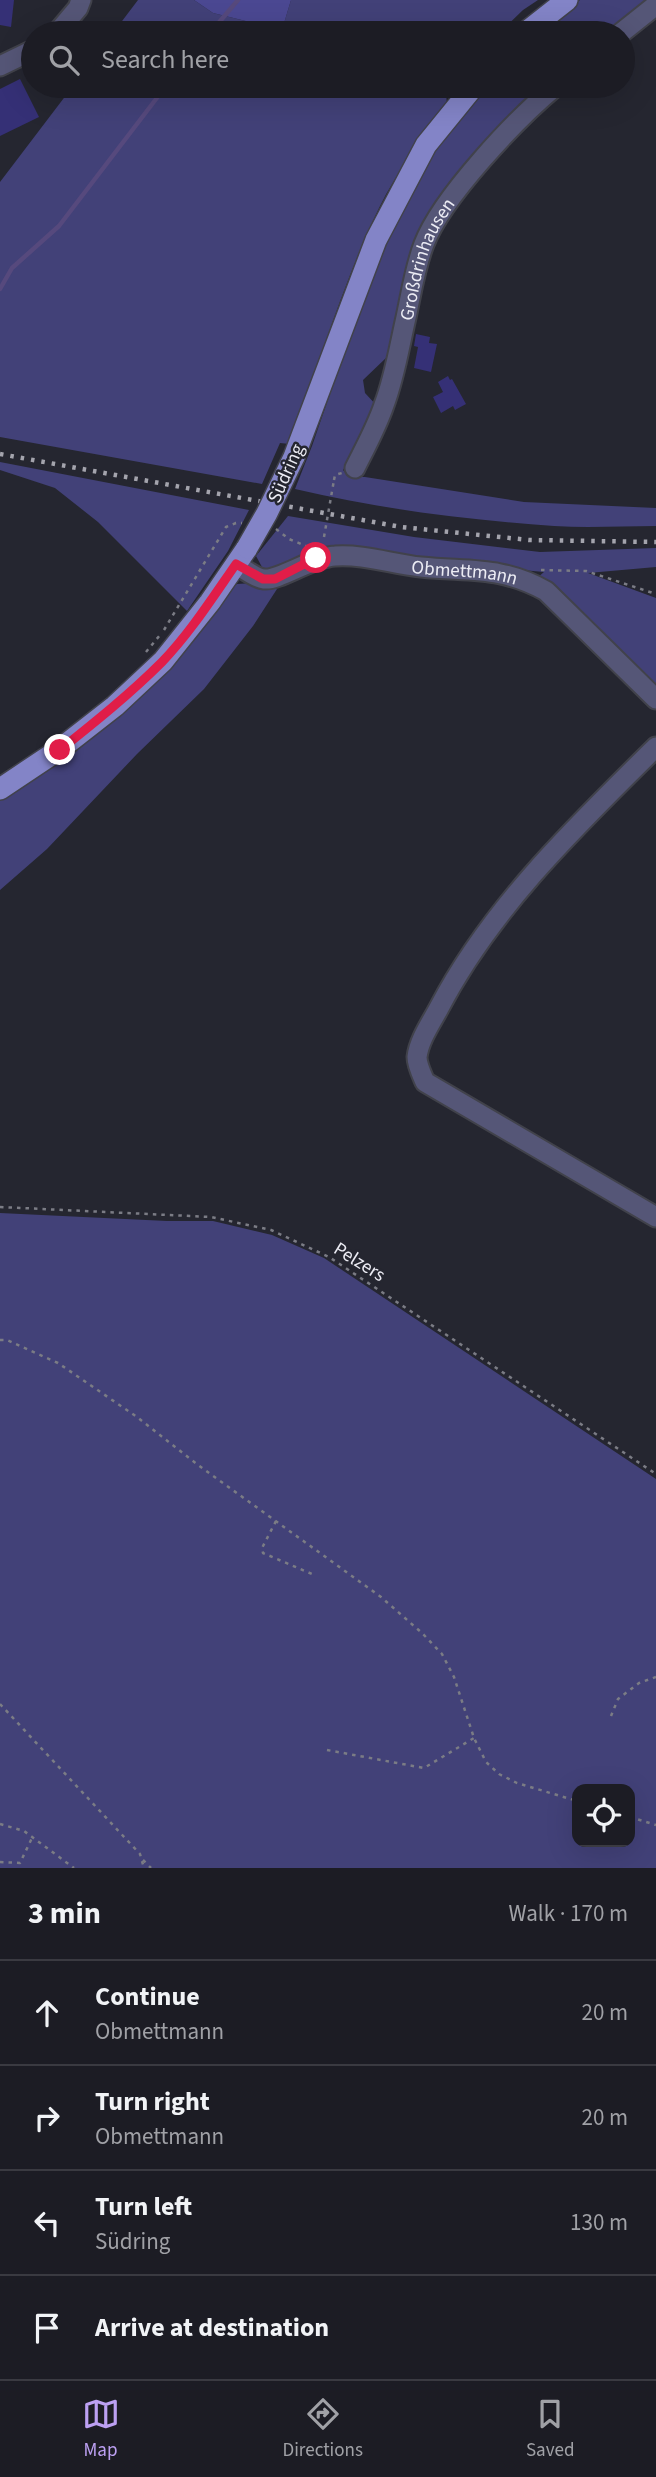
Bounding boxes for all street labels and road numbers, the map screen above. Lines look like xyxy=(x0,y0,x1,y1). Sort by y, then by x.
street label: Großdrinhausen xyxy=(394,193,462,323)
street label: Südring xyxy=(261,439,312,508)
street label: Obmettmann xyxy=(410,554,521,593)
street label: Pelzers xyxy=(328,1236,390,1289)

